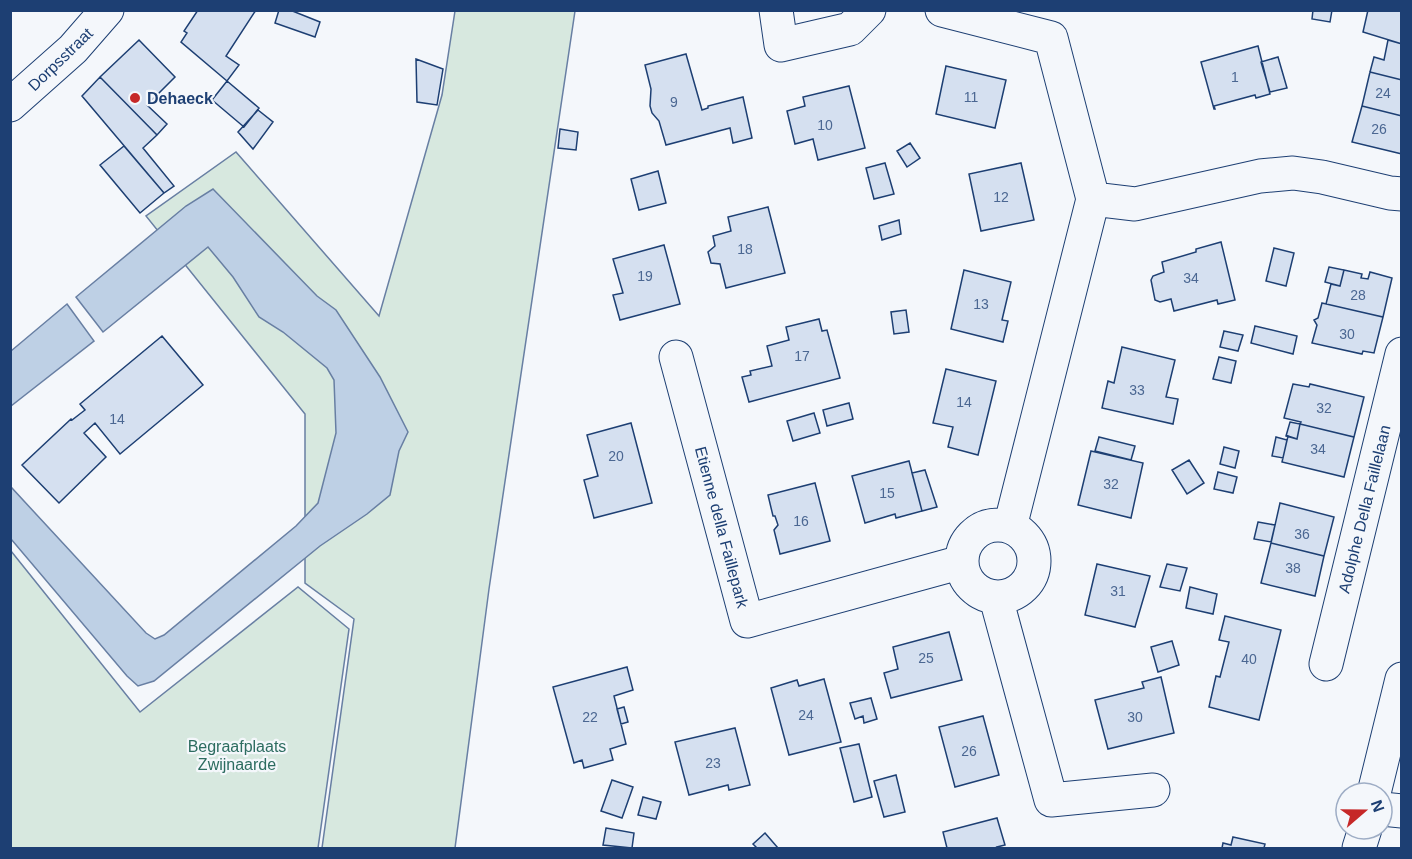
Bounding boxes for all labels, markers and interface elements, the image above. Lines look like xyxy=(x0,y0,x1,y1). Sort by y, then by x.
street label: Dorpsstraat xyxy=(25,24,96,94)
house number: 1 xyxy=(1231,69,1239,85)
house number: 24 xyxy=(1375,85,1391,101)
house number: 11 xyxy=(964,89,978,105)
place label: Dehaeck xyxy=(147,90,213,107)
marker: Dehaeck xyxy=(128,91,142,105)
house number: 9 xyxy=(670,94,678,110)
house number: 10 xyxy=(817,117,833,133)
house number: 26 xyxy=(1371,121,1387,137)
house number: 12 xyxy=(993,189,1009,205)
house number: 18 xyxy=(737,241,753,257)
house number: 19 xyxy=(637,268,653,284)
house number: 34 xyxy=(1183,270,1199,286)
house number: 28 xyxy=(1350,287,1366,303)
house number: 13 xyxy=(973,296,989,312)
house number: 30 xyxy=(1339,326,1355,342)
house number: 17 xyxy=(794,348,810,364)
house number: 33 xyxy=(1129,382,1145,398)
house number: 14 xyxy=(956,394,972,410)
house number: 32 xyxy=(1316,400,1332,416)
house number: 14 xyxy=(109,411,125,427)
street label: Adolphe Della Faillelaan xyxy=(1335,423,1394,595)
house number: 34 xyxy=(1310,441,1326,457)
street label: Etienne della Faillepark xyxy=(692,445,752,611)
house number: 20 xyxy=(608,448,624,464)
house number: 32 xyxy=(1103,476,1119,492)
house number: 15 xyxy=(879,485,895,501)
house number: 16 xyxy=(793,513,809,529)
house number: 36 xyxy=(1294,526,1310,542)
house number: 38 xyxy=(1285,560,1301,576)
house number: 31 xyxy=(1110,583,1126,599)
house number: 25 xyxy=(918,650,934,666)
house number: 40 xyxy=(1241,651,1257,667)
house number: 24 xyxy=(798,707,814,723)
house number: 22 xyxy=(582,709,598,725)
house number: 30 xyxy=(1127,709,1143,725)
park label: Begraafplaats Zwijnaarde xyxy=(188,738,286,773)
house number: 26 xyxy=(961,743,977,759)
house number: 23 xyxy=(705,755,721,771)
north arrow xyxy=(1334,781,1394,841)
text: N xyxy=(1368,798,1388,814)

